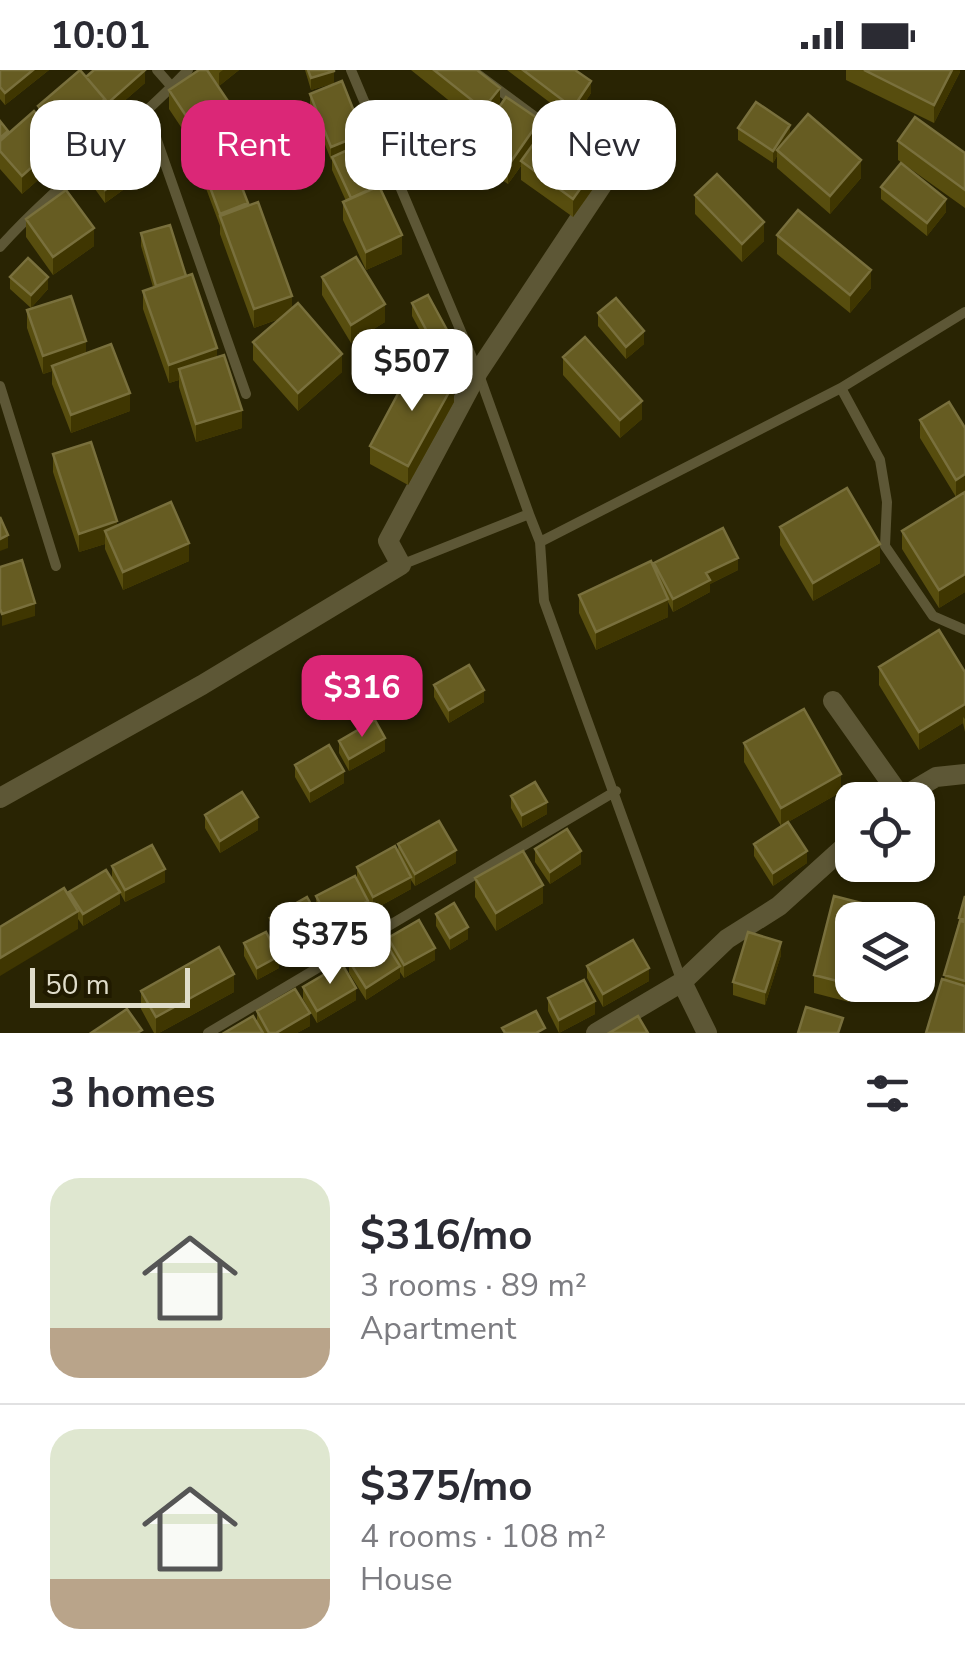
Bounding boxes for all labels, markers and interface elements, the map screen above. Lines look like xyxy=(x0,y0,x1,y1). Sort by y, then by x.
text: 10:01 xyxy=(50,10,151,61)
chip: Buy xyxy=(30,100,161,190)
chip: Rent xyxy=(181,100,325,190)
chip: Filters xyxy=(345,100,512,190)
chip: New xyxy=(532,100,676,190)
pin: $507 xyxy=(353,329,471,414)
text: $507 xyxy=(374,340,450,383)
pin: $316 xyxy=(303,655,421,740)
text: $316 xyxy=(324,666,400,709)
map controls xyxy=(835,782,935,1002)
button: locate xyxy=(835,782,935,882)
pin: $375 xyxy=(271,902,389,987)
button: layers xyxy=(835,902,935,1002)
text: $375 xyxy=(292,913,368,956)
scale bar xyxy=(30,963,190,1008)
text: 50 m xyxy=(45,966,110,1004)
text: 3 homes xyxy=(50,1065,215,1122)
icon: filters xyxy=(860,1066,915,1121)
text: $316/mo xyxy=(360,1207,532,1264)
icon: home xyxy=(130,1218,250,1338)
text: 3 rooms · 89 m² xyxy=(360,1264,587,1307)
text: Apartment xyxy=(360,1307,516,1350)
text: $375/mo xyxy=(360,1458,532,1515)
icon: home xyxy=(130,1469,250,1589)
text: 4 rooms · 108 m² xyxy=(360,1515,606,1558)
text: House xyxy=(360,1558,453,1601)

